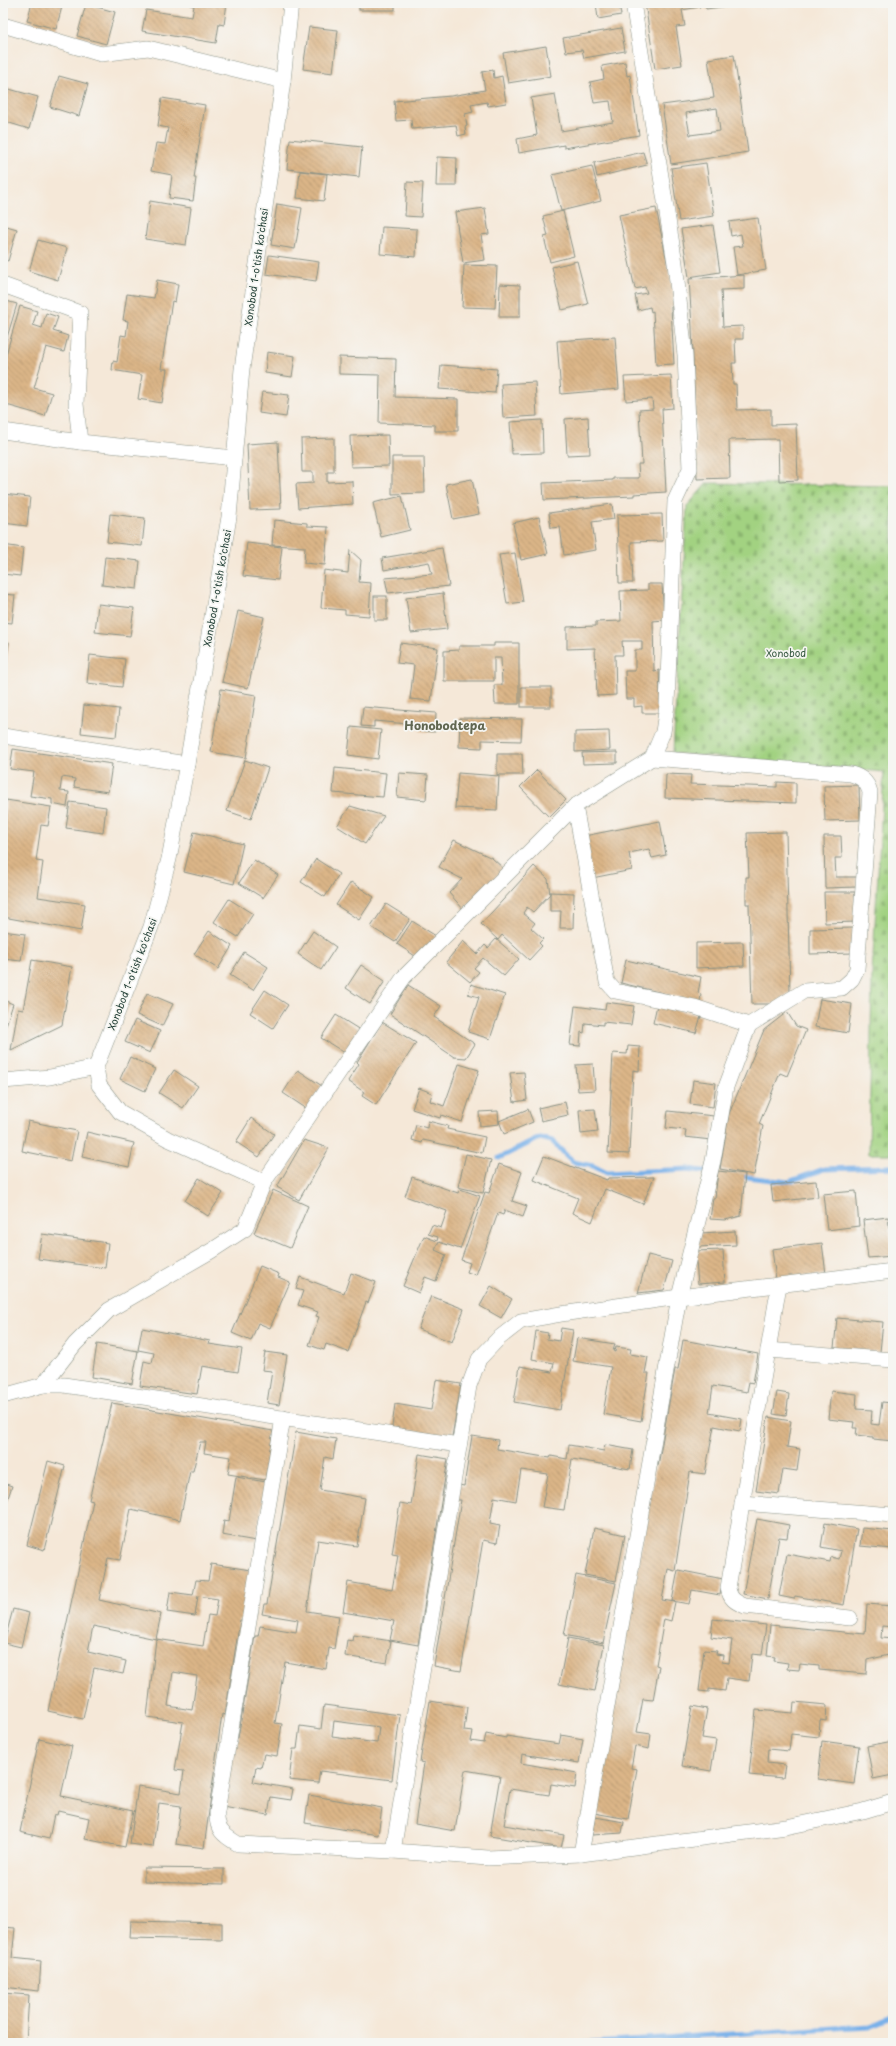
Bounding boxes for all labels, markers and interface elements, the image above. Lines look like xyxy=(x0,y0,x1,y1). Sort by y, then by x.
street label: Xonobod 1-o'tish ko'chasi xyxy=(240,207,271,327)
street label: Xonobod 1-o'tish ko'chasi xyxy=(199,528,234,648)
park label: Xonobod xyxy=(766,645,806,660)
district label: Honobodtepa xyxy=(404,716,486,734)
street label: Xonobod 1-o'tish ko'chasi xyxy=(103,915,160,1032)

